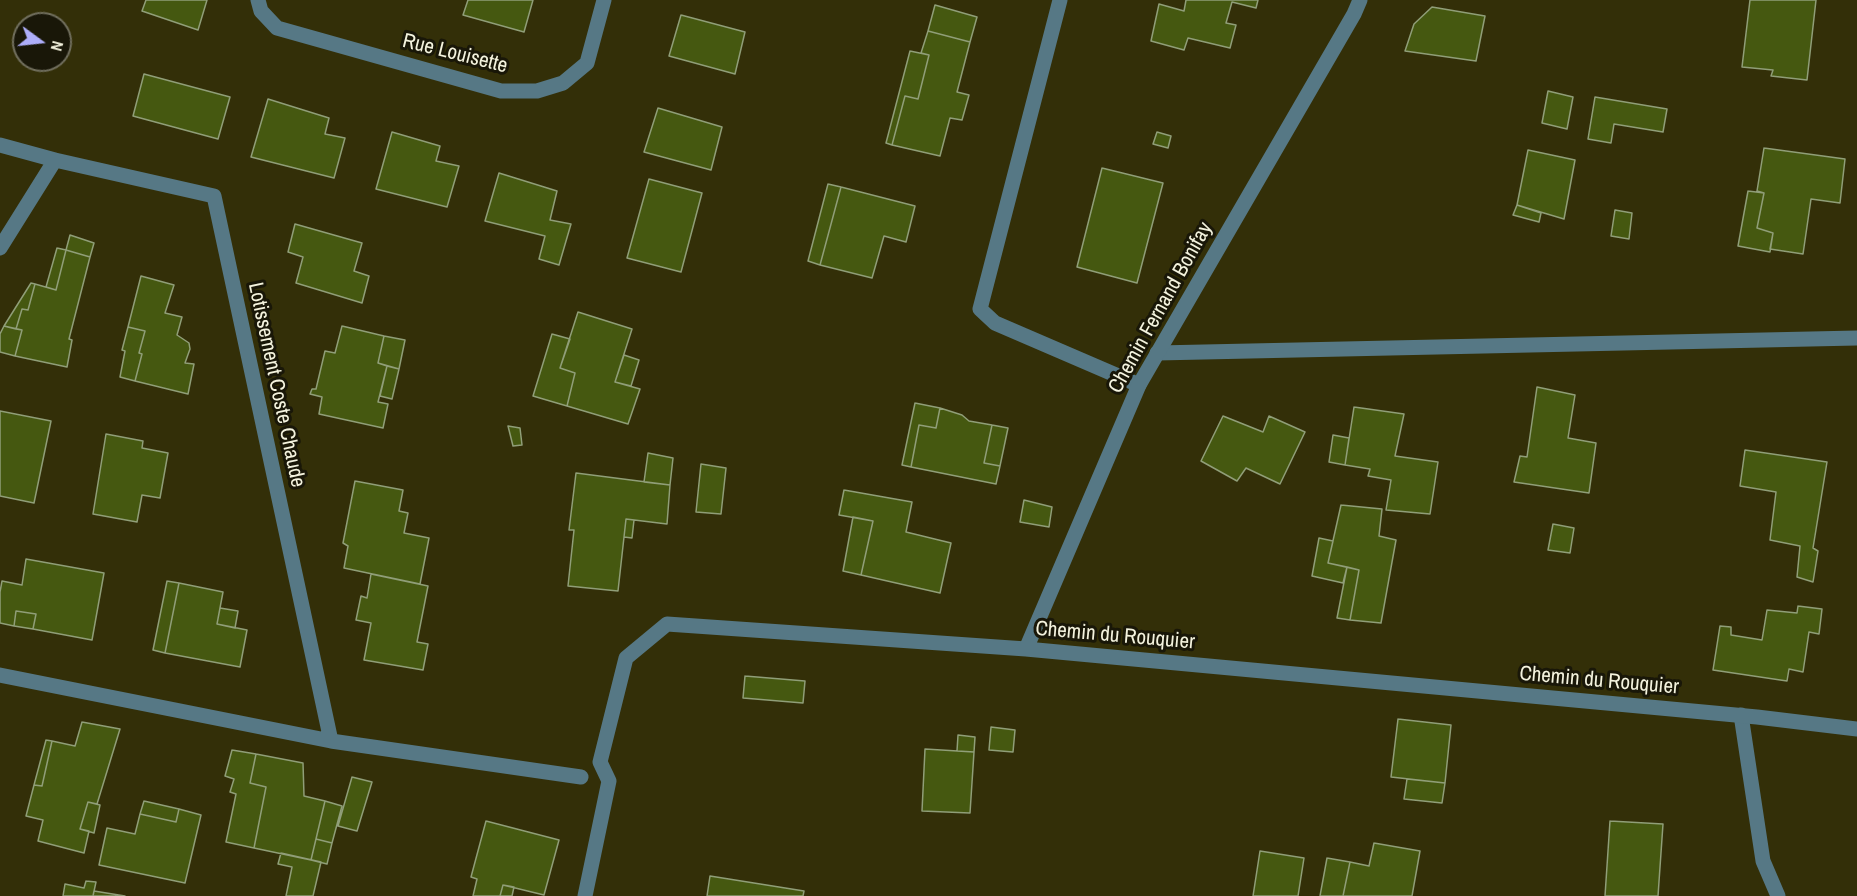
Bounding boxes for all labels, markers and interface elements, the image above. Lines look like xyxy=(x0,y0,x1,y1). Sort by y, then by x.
north arrow xyxy=(12,12,72,72)
street label: Rue Louisette xyxy=(400,29,510,79)
text: N xyxy=(46,39,69,54)
street label: Chemin Fernand Bonifay xyxy=(1104,218,1218,398)
street label: Lotissement Coste Chaude xyxy=(242,280,310,490)
street label: Chemin du Rouquier xyxy=(1034,616,1196,656)
street label: Chemin du Rouquier xyxy=(1518,661,1680,701)

